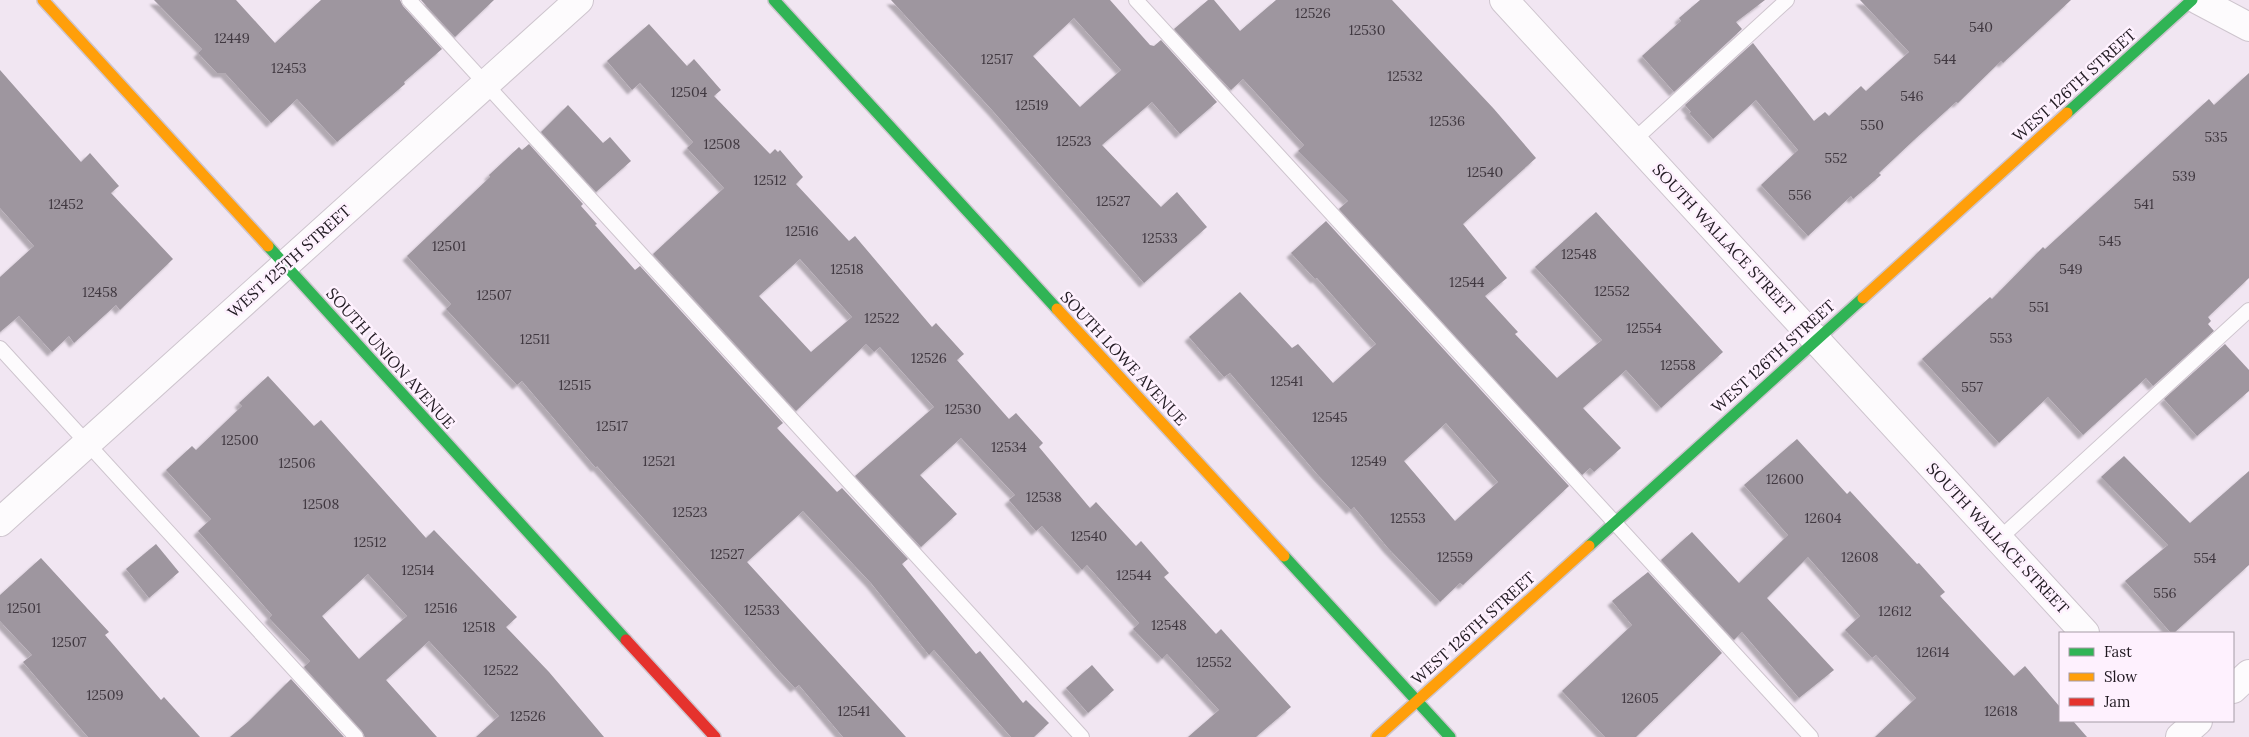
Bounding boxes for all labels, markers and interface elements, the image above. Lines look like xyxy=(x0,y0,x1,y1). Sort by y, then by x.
house number: 12526 xyxy=(1295,4,1331,22)
house number: 540 xyxy=(1969,18,1993,36)
house number: 12530 xyxy=(1349,21,1385,39)
street label: WEST 126TH STREET xyxy=(2008,24,2140,146)
house number: 12449 xyxy=(214,29,250,47)
house number: 12517 xyxy=(981,50,1013,68)
house number: 544 xyxy=(1934,50,1957,68)
house number: 12453 xyxy=(271,59,307,77)
house number: 12532 xyxy=(1387,67,1423,85)
house number: 12504 xyxy=(671,83,708,101)
house number: 546 xyxy=(1900,87,1924,105)
house number: 12519 xyxy=(1015,96,1049,114)
house number: 12536 xyxy=(1429,112,1465,130)
house number: 550 xyxy=(1860,116,1884,134)
house number: 535 xyxy=(2204,128,2228,146)
house number: 12523 xyxy=(1056,132,1092,150)
house number: 12508 xyxy=(704,135,741,153)
house number: 552 xyxy=(1825,149,1847,167)
street label: SOUTH WALLACE STREET xyxy=(1649,159,1799,319)
house number: 12540 xyxy=(1467,163,1503,181)
house number: 539 xyxy=(2172,167,2196,185)
house number: 12512 xyxy=(754,171,786,189)
house number: 556 xyxy=(1788,186,1812,204)
house number: 12527 xyxy=(1096,192,1131,210)
house number: 12452 xyxy=(48,195,84,213)
house number: 541 xyxy=(2134,195,2154,213)
street label: WEST 125TH STREET xyxy=(223,200,355,322)
house number: 12516 xyxy=(785,222,819,240)
house number: 12533 xyxy=(1142,229,1178,247)
house number: 545 xyxy=(2099,232,2121,250)
house number: 12501 xyxy=(432,237,466,255)
house number: 12548 xyxy=(1561,245,1597,263)
house number: 12518 xyxy=(830,260,864,278)
house number: 549 xyxy=(2059,260,2083,278)
house number: 12544 xyxy=(1449,273,1485,291)
house number: 12552 xyxy=(1594,282,1630,300)
house number: 12458 xyxy=(82,283,118,301)
street label: SOUTH UNION AVENUE xyxy=(322,283,460,433)
house number: 12507 xyxy=(476,286,512,304)
street label: SOUTH LOWE AVENUE xyxy=(1057,287,1191,429)
street label: WEST 126TH STREET xyxy=(1707,295,1839,417)
house number: 551 xyxy=(2029,298,2049,316)
house number: 12522 xyxy=(864,309,900,327)
house number: 12554 xyxy=(1626,319,1662,337)
house number: 553 xyxy=(1989,329,2013,347)
house number: 12511 xyxy=(520,330,550,348)
house number: 12526 xyxy=(911,349,947,367)
house number: 12558 xyxy=(1660,356,1696,374)
house number: 12541 xyxy=(1271,372,1303,390)
house number: 12515 xyxy=(559,376,591,394)
house number: 557 xyxy=(1961,378,1983,396)
house number: 12530 xyxy=(945,400,981,418)
house number: 12545 xyxy=(1312,408,1348,426)
house number: 12517 xyxy=(596,417,628,435)
house number: 12500 xyxy=(221,431,259,449)
house number: 12534 xyxy=(991,438,1027,456)
house number: 12521 xyxy=(643,452,675,470)
house number: 12549 xyxy=(1351,452,1387,470)
house number: 12506 xyxy=(278,454,316,472)
street label: SOUTH WALLACE STREET xyxy=(1923,458,2073,618)
house number: 12600 xyxy=(1766,470,1804,488)
house number: 12538 xyxy=(1026,488,1062,506)
house number: 12508 xyxy=(303,495,340,513)
house number: 12523 xyxy=(672,503,708,521)
house number: 12553 xyxy=(1390,509,1426,527)
house number: 12604 xyxy=(1805,509,1842,527)
house number: 12540 xyxy=(1071,527,1107,545)
house number: 12512 xyxy=(354,533,386,551)
house number: 12527 xyxy=(710,545,745,563)
house number: 12559 xyxy=(1437,548,1473,566)
house number: 12608 xyxy=(1841,548,1879,566)
house number: 554 xyxy=(2194,549,2217,567)
house number: 12514 xyxy=(402,561,435,579)
house number: 12544 xyxy=(1116,566,1152,584)
street label: WEST 126TH STREET xyxy=(1407,567,1539,689)
house number: 556 xyxy=(2153,584,2177,602)
house number: 12501 xyxy=(7,599,41,617)
house number: 12516 xyxy=(424,599,458,617)
house number: 12533 xyxy=(744,601,780,619)
house number: 12612 xyxy=(1878,602,1912,620)
house number: 12548 xyxy=(1151,616,1187,634)
house number: 12518 xyxy=(462,618,496,636)
legend xyxy=(2059,632,2234,722)
house number: 12507 xyxy=(51,633,87,651)
text: Fast xyxy=(2104,642,2132,661)
house number: 12614 xyxy=(1916,643,1950,661)
house number: 12552 xyxy=(1196,653,1232,671)
house number: 12522 xyxy=(483,661,519,679)
text: Slow xyxy=(2104,667,2137,686)
house number: 12509 xyxy=(86,686,124,704)
house number: 12605 xyxy=(1621,689,1659,707)
text: Jam xyxy=(2103,692,2131,711)
house number: 12541 xyxy=(838,702,870,720)
house number: 12618 xyxy=(1984,702,2018,720)
house number: 12526 xyxy=(510,707,546,725)

